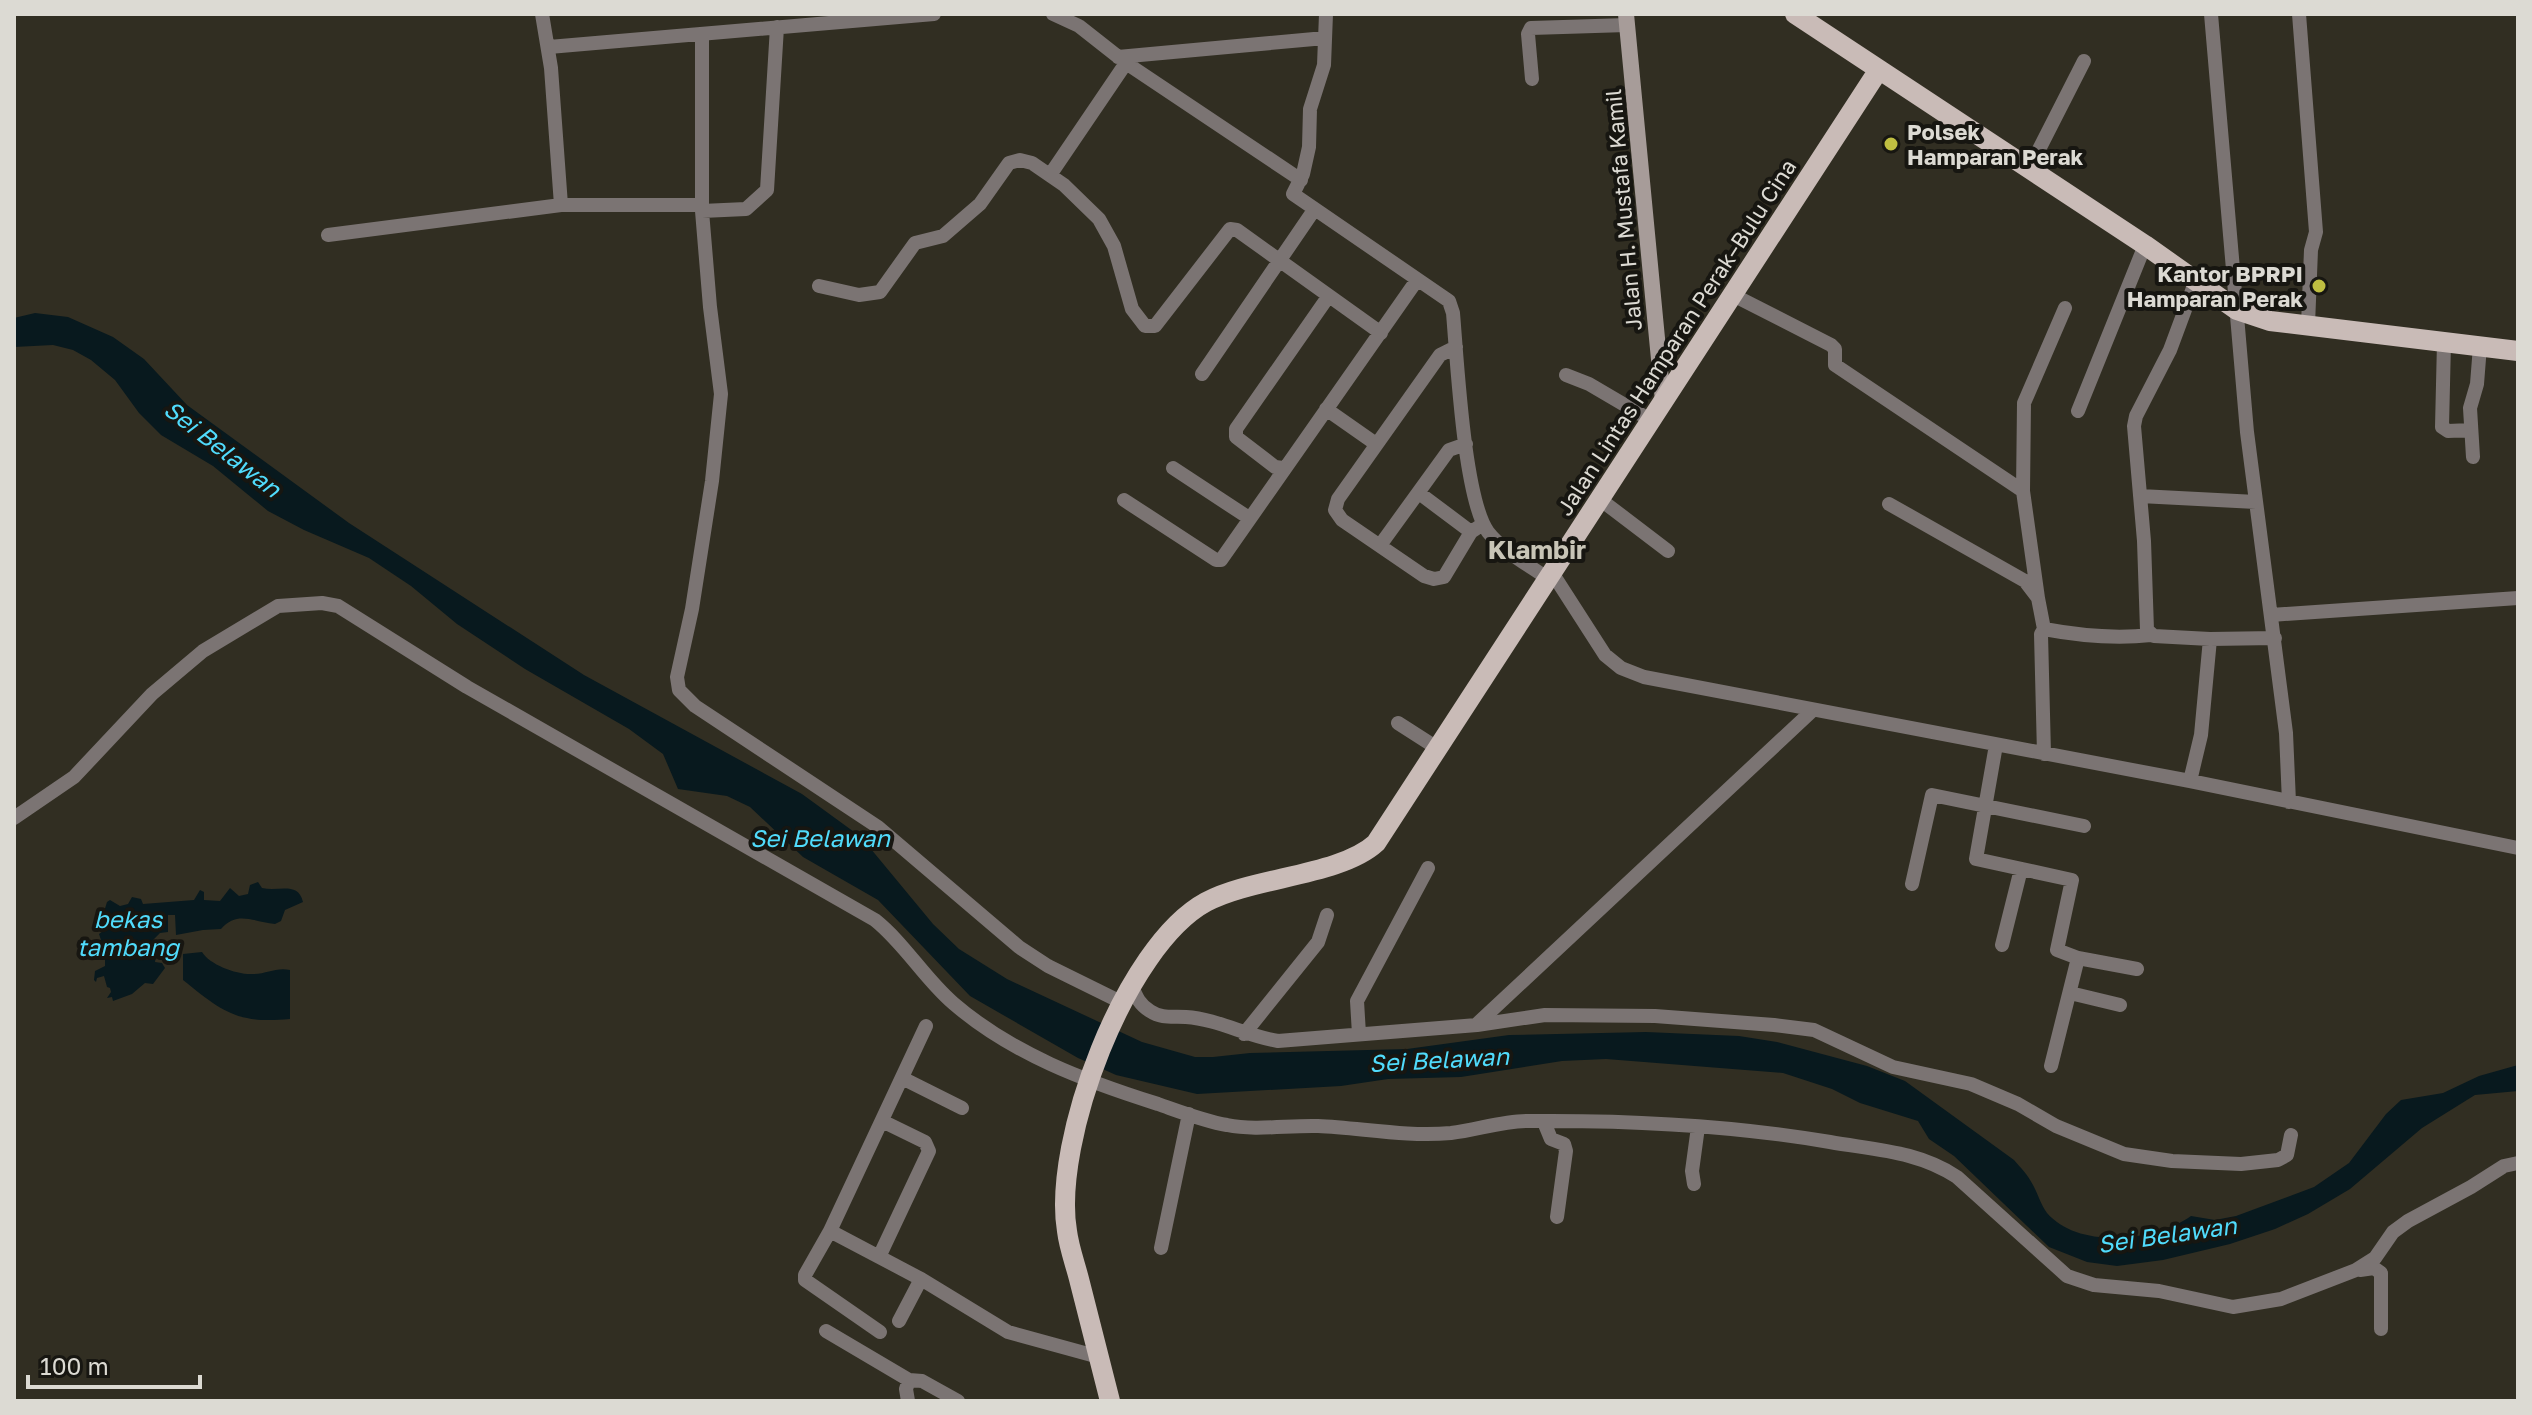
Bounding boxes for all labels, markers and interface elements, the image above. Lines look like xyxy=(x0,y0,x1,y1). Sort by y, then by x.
street label: Jalan H. Mustafa Kamil xyxy=(1599,88,1647,332)
place label: Polsek Hamparan Perak xyxy=(1907,118,2083,170)
marker: Polsek Hamparan Perak xyxy=(1882,135,1900,153)
street label: Jalan Lintas Hamparan Perak–Bulu Cina xyxy=(1550,154,1802,520)
place label: Kantor BPRPI Hamparan Perak xyxy=(2127,260,2303,312)
marker: Kantor BPRPI Hamparan Perak xyxy=(2310,277,2328,295)
water label: Sei Belawan xyxy=(159,393,288,503)
district label: Klambir xyxy=(1488,534,1586,565)
water label: Sei Belawan xyxy=(750,823,891,852)
water label: bekas tambang xyxy=(77,904,181,962)
water label: Sei Belawan xyxy=(1368,1041,1511,1077)
water label: Sei Belawan xyxy=(2096,1210,2240,1258)
scale bar xyxy=(28,1339,200,1389)
text: 100 m xyxy=(40,1351,109,1380)

